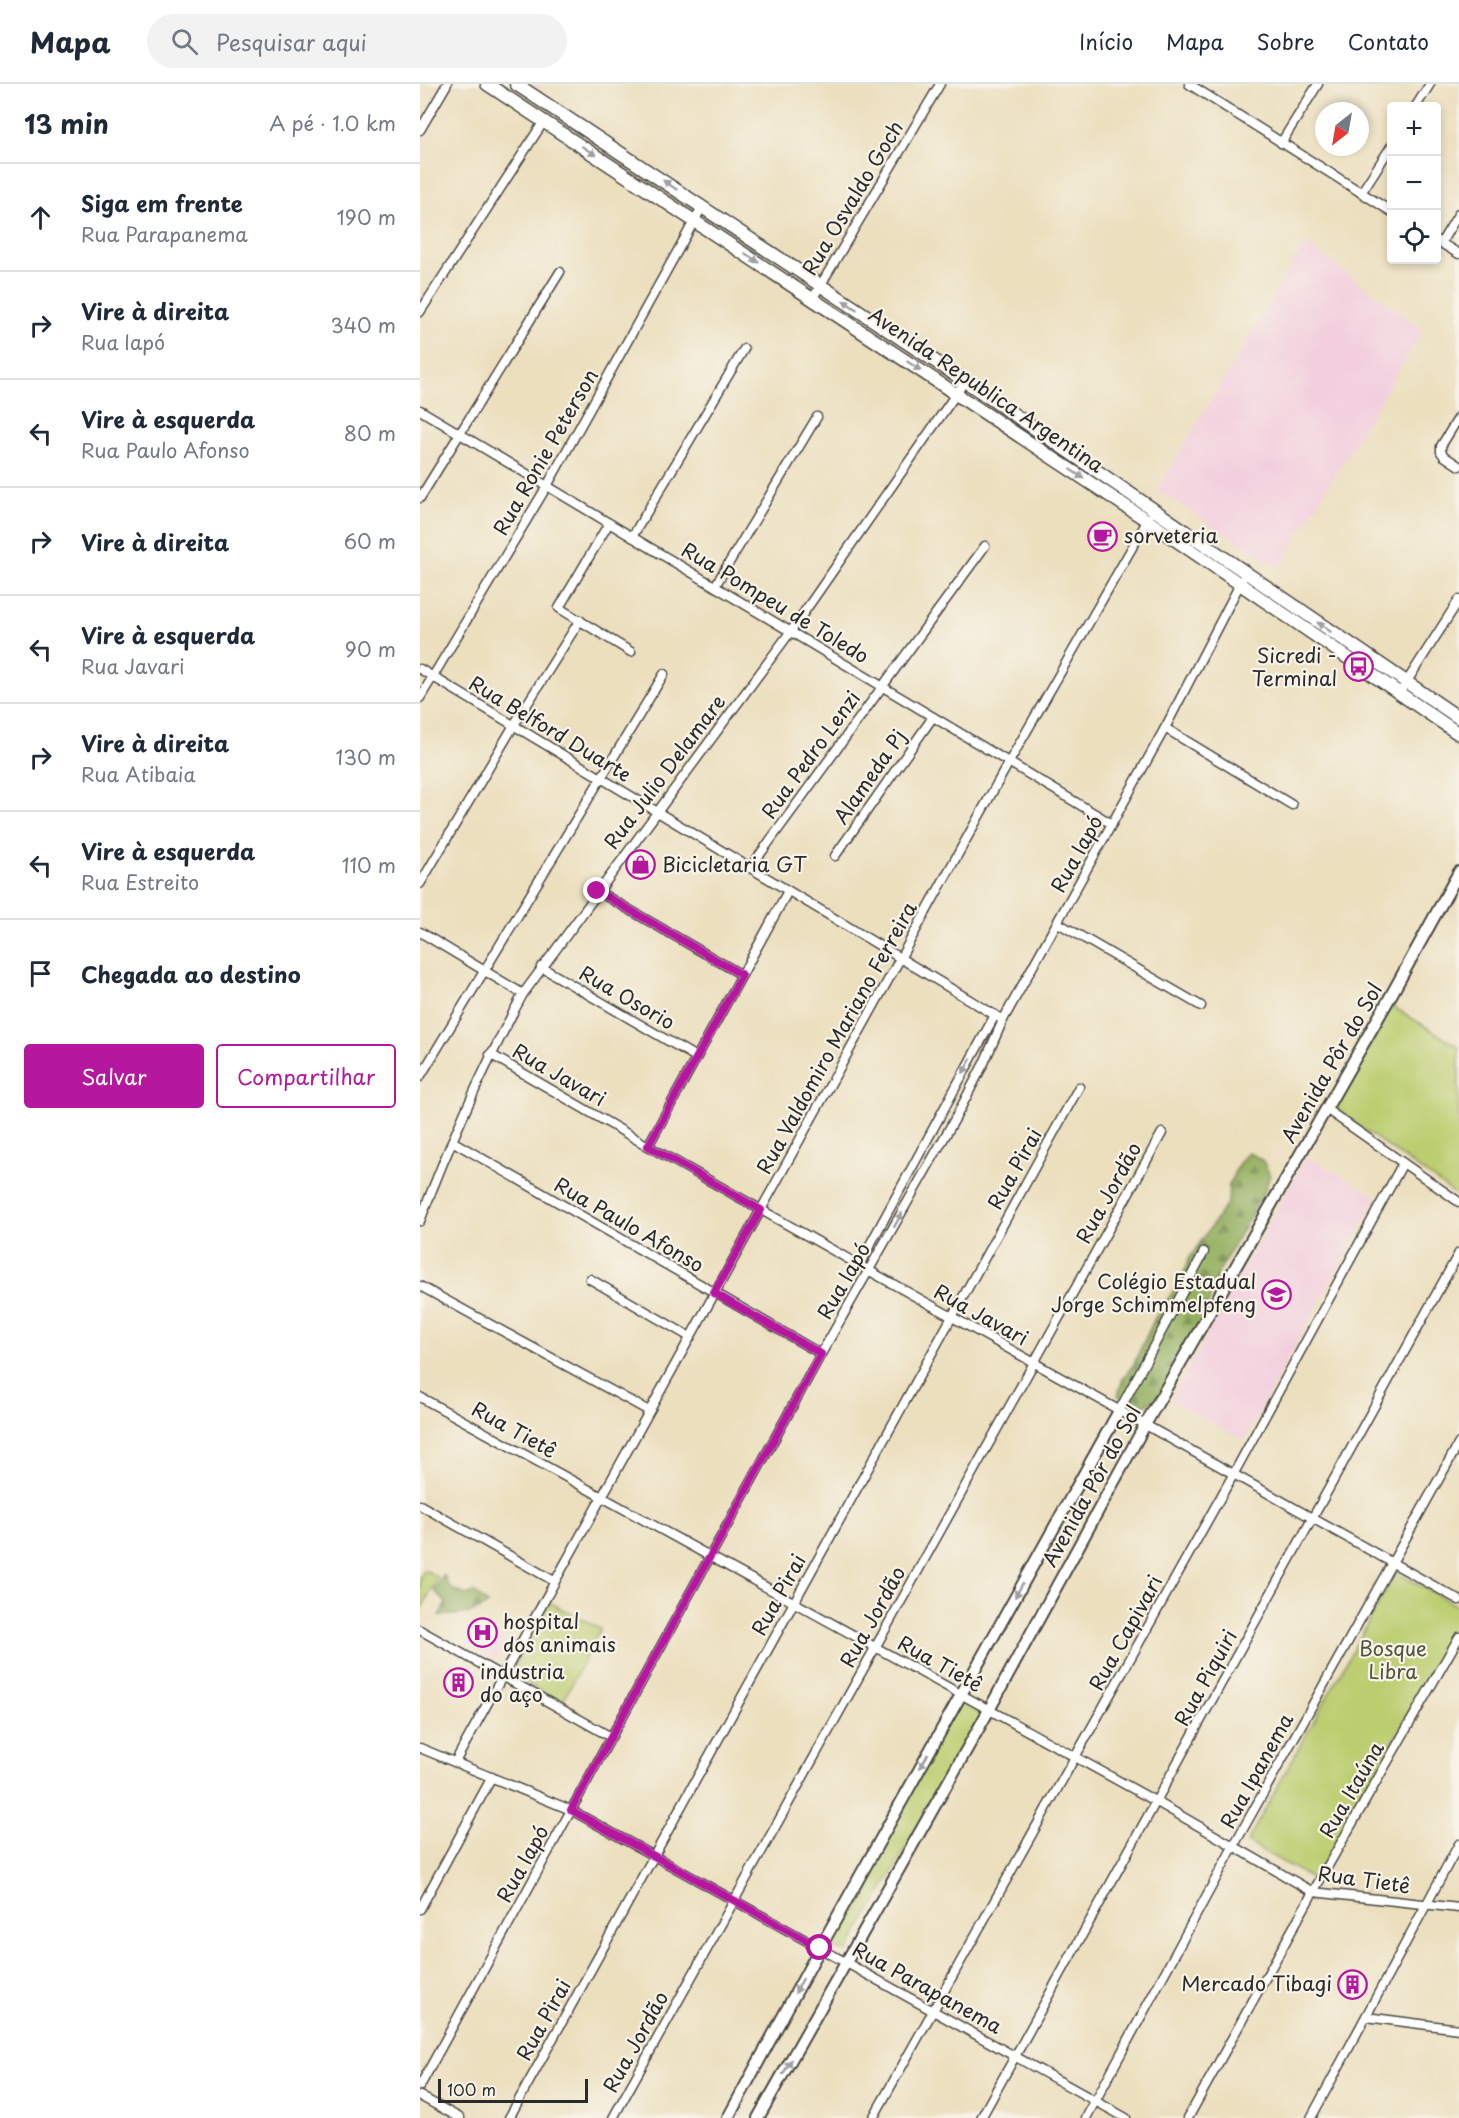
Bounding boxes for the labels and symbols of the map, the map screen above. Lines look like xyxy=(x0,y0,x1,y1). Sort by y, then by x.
north arrow xyxy=(1315,102,1369,156)
street label: Rua Osvaldo Goch xyxy=(794,114,910,281)
one-way arrow xyxy=(581,145,597,156)
one-way arrow xyxy=(662,180,678,191)
one-way arrow xyxy=(744,252,760,263)
one-way arrow xyxy=(842,299,858,311)
street label: Avenida Republica Argentina xyxy=(863,299,1110,479)
one-way arrow xyxy=(906,360,922,372)
street label: Rua Ronie Peterson xyxy=(485,363,605,540)
one-way arrow xyxy=(1069,468,1085,479)
cafe icon: sorveteria xyxy=(1087,520,1119,552)
place label: sorveteria xyxy=(1124,520,1219,550)
street label: Rua Pompeu de Toledo xyxy=(676,534,875,670)
one-way arrow xyxy=(1316,621,1332,633)
place label: Sicredi - Terminal xyxy=(1252,640,1337,693)
bus stop icon: Sicredi - Terminal xyxy=(1342,651,1374,683)
street label: Rua Belford Duarte xyxy=(464,668,637,789)
street label: Rua Pedro Lenzi xyxy=(754,684,867,825)
street label: Rua Julio Delamare xyxy=(596,688,732,855)
street label: Alameda Pj xyxy=(825,723,913,830)
street label: Rua Iapó xyxy=(1043,809,1110,898)
shop icon: Bicicletaria GT xyxy=(625,849,657,881)
place label: Bicicletaria GT xyxy=(662,849,807,879)
route end xyxy=(583,877,609,903)
street label: Rua Valdomiro Mariano Ferreira xyxy=(749,895,924,1179)
street label: Rua Osorio xyxy=(574,958,681,1037)
street label: Avenida Pôr do Sol xyxy=(1273,977,1389,1148)
street label: Rua Javari xyxy=(507,1035,612,1113)
one-way arrow xyxy=(962,1058,972,1075)
street label: Rua Pirai xyxy=(979,1122,1049,1215)
street label: Rua Jordão xyxy=(1068,1137,1148,1249)
street label: Rua Paulo Afonso xyxy=(549,1169,710,1279)
one-way arrow xyxy=(893,1211,903,1228)
street label: Rua Iapó xyxy=(809,1237,877,1324)
place label: Colégio Estadual Jorge Schimmelpfeng xyxy=(1051,1266,1256,1319)
street label: Rua Javari xyxy=(929,1276,1034,1352)
school or university icon: Colégio Estadual Jorge Schimmelpfeng xyxy=(1261,1278,1293,1310)
street label: Rua Tietê xyxy=(466,1393,563,1465)
street label: Avenida Pôr do Sol xyxy=(1034,1399,1148,1572)
street label: Rua Pirai xyxy=(743,1548,813,1641)
street label: Rua Jordão xyxy=(832,1561,912,1673)
street label: Rua Capivari xyxy=(1081,1569,1169,1696)
one-way arrow xyxy=(1014,1582,1024,1599)
place label: hospital dos animais xyxy=(503,1606,616,1659)
hospital icon: hospital dos animais xyxy=(466,1617,498,1649)
street label: Rua Piquiri xyxy=(1166,1624,1244,1731)
street label: Rua Tietê xyxy=(892,1627,989,1699)
park label: Bosque Libra xyxy=(1359,1633,1427,1686)
place label: industria do aço xyxy=(480,1656,565,1709)
building icon: industria do aço xyxy=(443,1667,475,1699)
street label: Rua Ipanema xyxy=(1212,1707,1300,1834)
street label: Rua Itaúna xyxy=(1311,1735,1391,1843)
one-way arrow xyxy=(919,1752,929,1769)
street label: Rua Iapó xyxy=(489,1819,556,1908)
street label: Rua Tietê xyxy=(1316,1858,1412,1900)
route start xyxy=(806,1934,832,1960)
street label: Rua Parapanema xyxy=(847,1934,1008,2041)
place label: Mercado Tibagi xyxy=(1181,1968,1332,1998)
building icon: Mercado Tibagi xyxy=(1337,1968,1369,2000)
street label: Rua Pirai xyxy=(508,1973,578,2066)
one-way arrow xyxy=(794,1978,804,1995)
street label: Rua Jordão xyxy=(595,1986,675,2098)
one-way arrow xyxy=(782,2058,792,2075)
scale bar xyxy=(438,2076,588,2104)

